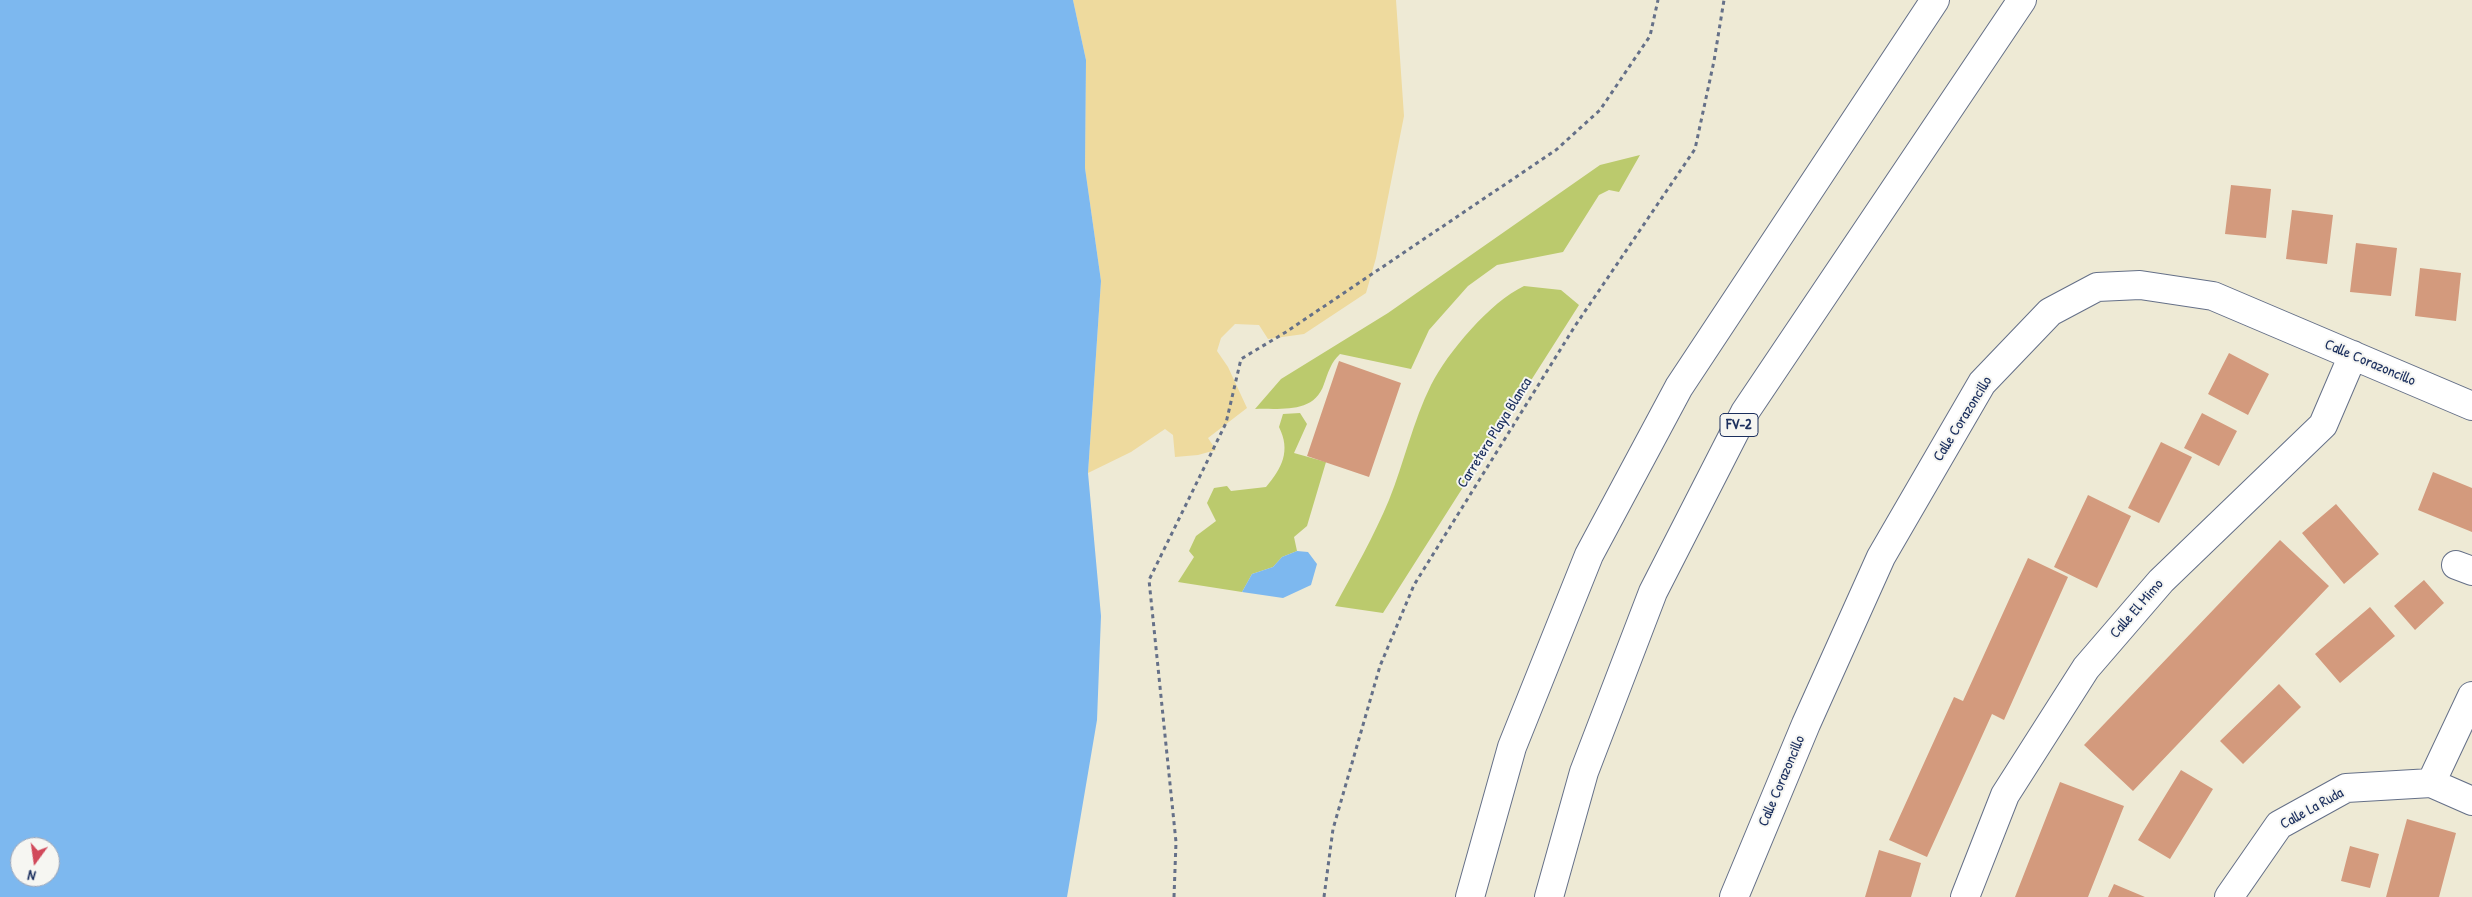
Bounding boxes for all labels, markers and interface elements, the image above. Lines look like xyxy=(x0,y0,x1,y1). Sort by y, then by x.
street label: Calle Corazoncillo xyxy=(2322,336,2418,390)
street label: Calle Corazoncillo xyxy=(1930,373,1996,465)
street label: Carretera Playa Blanca xyxy=(1454,375,1536,491)
road number: FV-2 xyxy=(1720,414,1758,436)
street label: Calle El Mimo xyxy=(2106,576,2168,642)
street label: Calle Corazoncillo xyxy=(1755,733,1809,829)
street label: Calle La Ruda xyxy=(2277,784,2347,834)
north arrow xyxy=(10,837,60,887)
text: N xyxy=(26,866,37,886)

